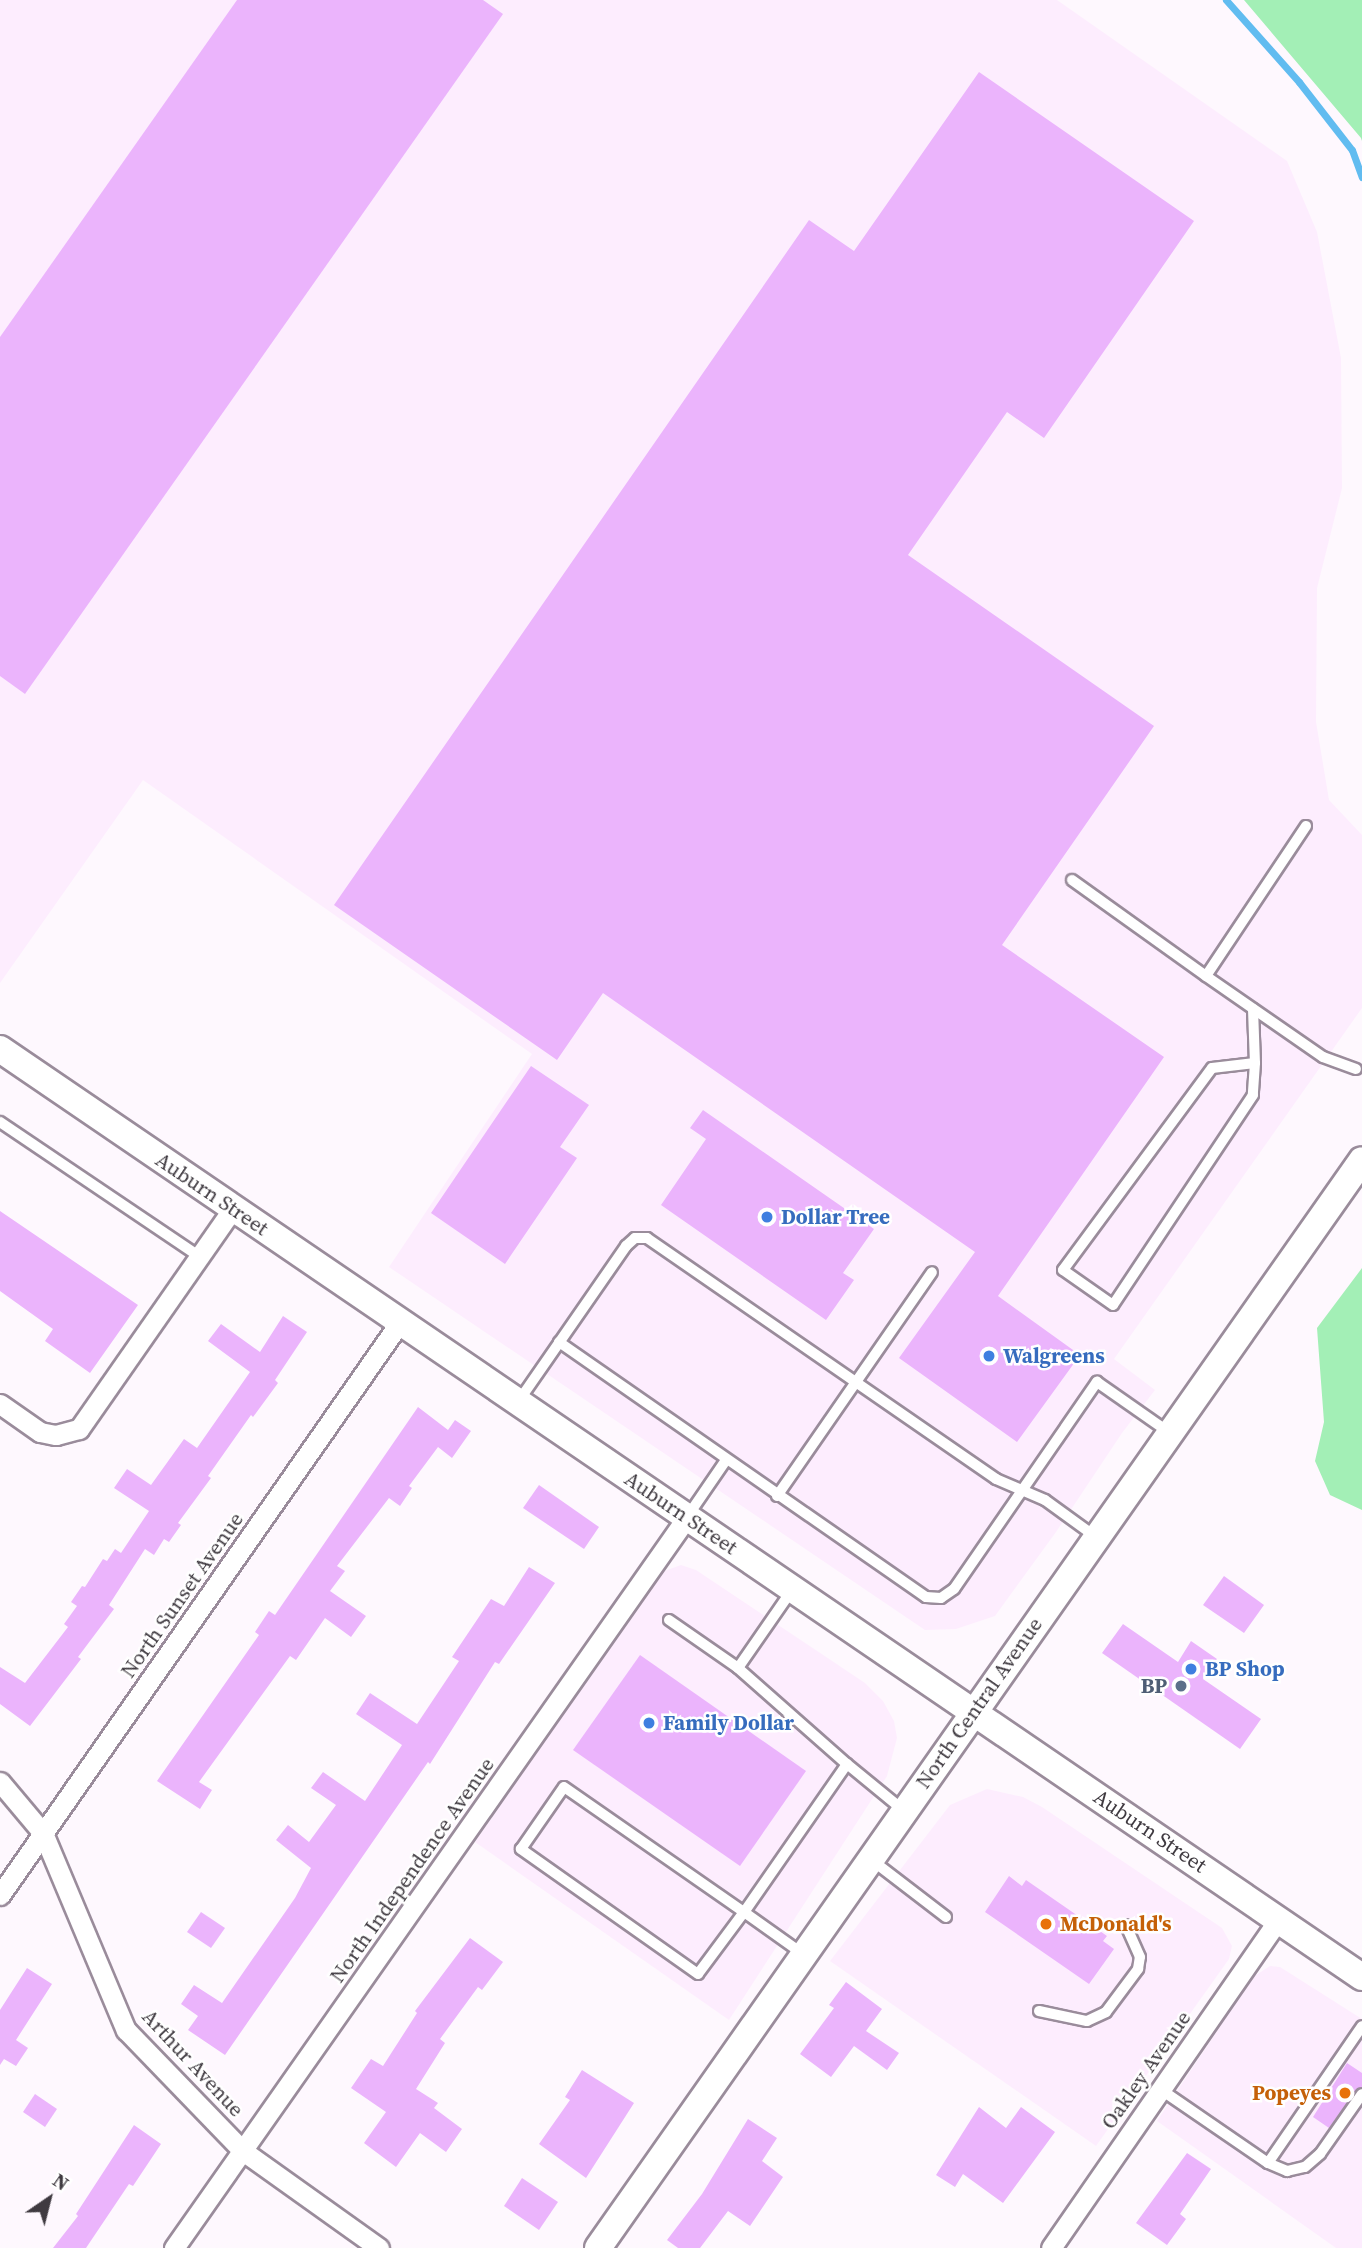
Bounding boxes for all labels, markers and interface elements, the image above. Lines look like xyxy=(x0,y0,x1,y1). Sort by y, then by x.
street label: Auburn Street xyxy=(151,1147,273,1241)
place label: Dollar Tree xyxy=(781,1204,890,1230)
marker: Dollar Tree xyxy=(759,1209,775,1225)
place label: Walgreens xyxy=(1003,1343,1105,1369)
marker: Walgreens xyxy=(981,1348,997,1364)
street label: Auburn Street xyxy=(620,1466,742,1560)
street label: North Sunset Avenue xyxy=(115,1507,249,1683)
street label: North Central Avenue xyxy=(910,1613,1048,1793)
place label: BP Shop xyxy=(1205,1656,1284,1682)
marker: BP Shop xyxy=(1183,1661,1199,1677)
place label: BP xyxy=(1141,1673,1167,1699)
marker: BP xyxy=(1173,1678,1189,1694)
place label: Family Dollar xyxy=(663,1710,794,1736)
marker: Family Dollar xyxy=(641,1715,657,1731)
street label: North Independence Avenue xyxy=(325,1753,499,1987)
street label: Auburn Street xyxy=(1089,1784,1211,1878)
place label: McDonald's xyxy=(1060,1911,1172,1937)
marker: McDonald's xyxy=(1038,1916,1054,1932)
street label: Arthur Avenue xyxy=(137,2004,249,2122)
street label: Oakley Avenue xyxy=(1096,2006,1196,2134)
place label: Popeyes xyxy=(1252,2080,1331,2106)
marker: Popeyes xyxy=(1337,2085,1353,2101)
north arrow xyxy=(14,2164,84,2234)
text: N xyxy=(48,2167,74,2196)

